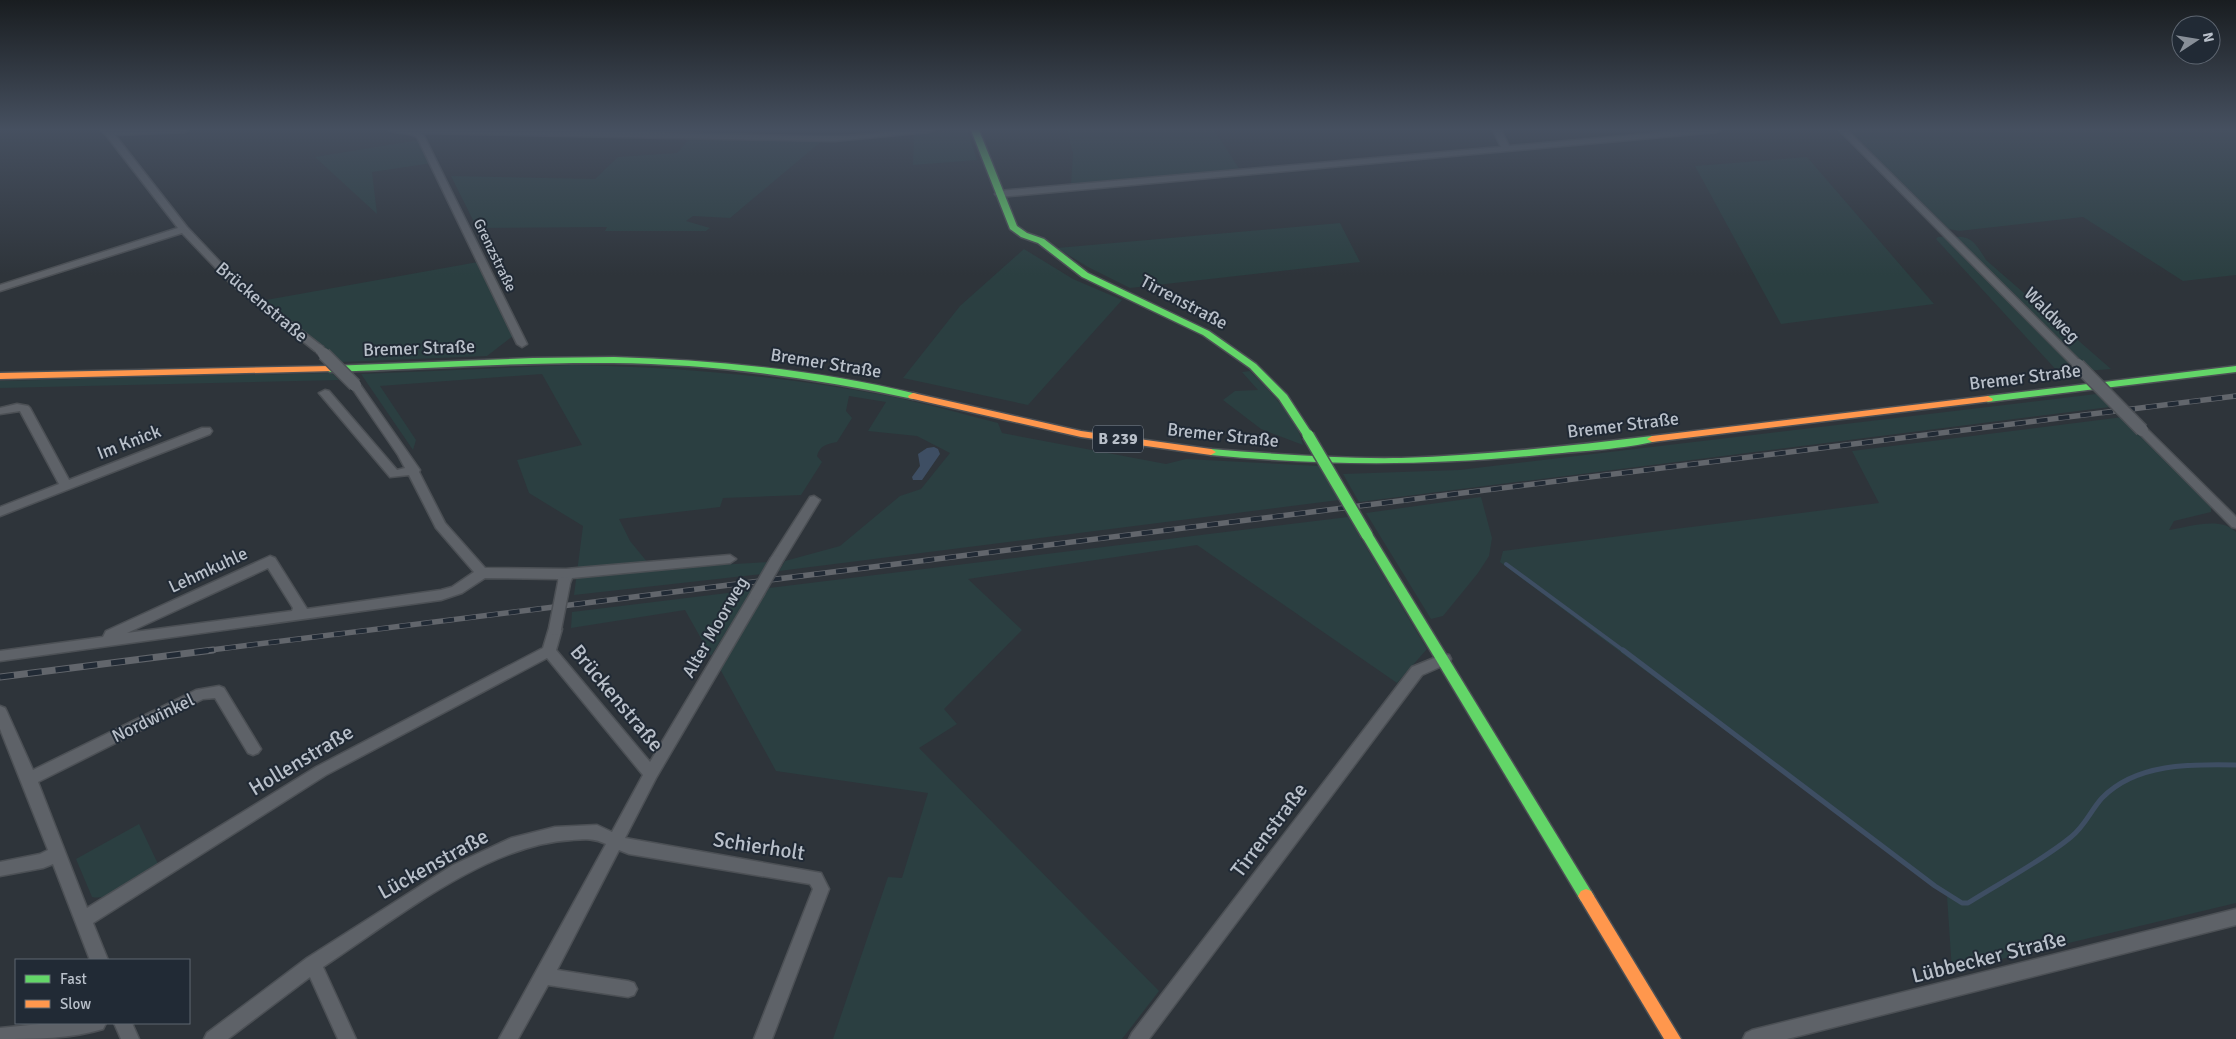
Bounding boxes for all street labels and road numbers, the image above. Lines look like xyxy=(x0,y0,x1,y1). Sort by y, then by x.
street label: Grenzstraße xyxy=(470,216,520,294)
street label: Brückenstraße xyxy=(212,257,312,347)
street label: Tirrenstraße xyxy=(1137,270,1231,334)
street label: Waldweg xyxy=(2020,283,2084,347)
street label: Bremer Straße xyxy=(363,335,475,361)
street label: Bremer Straße xyxy=(769,343,883,383)
street label: Bremer Straße xyxy=(1968,359,2082,395)
street label: Bremer Straße xyxy=(1566,407,1680,443)
street label: Bremer Straße xyxy=(1166,418,1280,452)
street label: Im Knick xyxy=(94,420,164,464)
road number: B 239 xyxy=(1093,426,1143,452)
street label: Lehmkuhle xyxy=(165,542,251,598)
street label: Alter Moorweg xyxy=(677,573,753,681)
street label: Brückenstraße xyxy=(565,639,669,757)
street label: Nordwinkel xyxy=(108,689,198,747)
street label: Hollenstraße xyxy=(244,719,358,801)
street label: Tirrenstraße xyxy=(1225,778,1313,882)
street label: Lückenstraße xyxy=(373,823,493,905)
street label: Schierholt xyxy=(711,826,807,866)
street label: Lübbecker Straße xyxy=(1909,925,2069,989)

